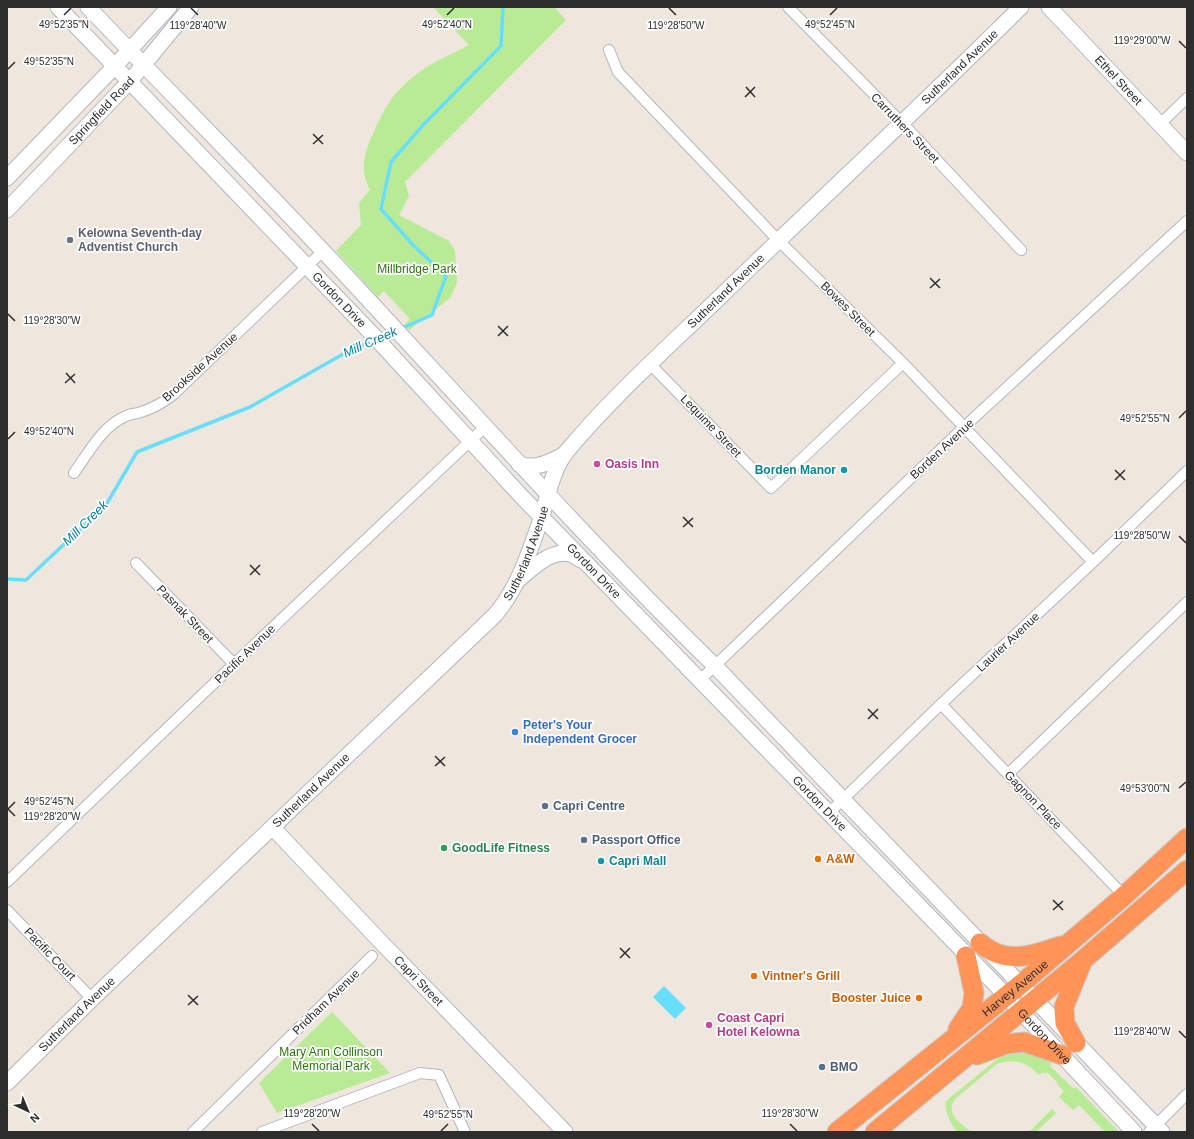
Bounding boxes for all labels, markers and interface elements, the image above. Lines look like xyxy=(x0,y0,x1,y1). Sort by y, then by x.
text: 49°52'35"N xyxy=(39,19,89,30)
text: 49°52'40"N xyxy=(422,19,472,30)
text: 49°52'45"N xyxy=(805,19,855,30)
text: 119°28'40"W xyxy=(169,20,227,31)
text: 119°28'50"W xyxy=(647,20,705,31)
street label: Sutherland Avenue xyxy=(918,26,1001,107)
text: 119°29'00"W xyxy=(1113,35,1171,46)
street label: Ethel Street xyxy=(1092,53,1145,109)
text: 49°52'35"N xyxy=(24,56,74,67)
street label: Springfield Road xyxy=(66,74,137,148)
street label: Carruthers Street xyxy=(868,90,942,166)
place label: Kelowna Seventh-day Adventist Church xyxy=(78,226,202,254)
marker: Kelowna Seventh-day Adventist Church xyxy=(65,235,75,245)
street label: Sutherland Avenue xyxy=(685,251,767,331)
park label: Millbridge Park xyxy=(377,262,458,276)
street label: Gordon Drive xyxy=(309,269,369,331)
street label: Bowes Street xyxy=(818,279,879,340)
text: 119°28'30"W xyxy=(23,315,81,326)
water label: Mill Creek xyxy=(341,323,401,361)
street label: Brookside Avenue xyxy=(159,329,241,404)
street label: Lequime Street xyxy=(678,392,745,461)
text: 49°52'55"N xyxy=(1120,413,1170,424)
street label: Borden Avenue xyxy=(907,416,977,482)
text: 49°52'40"N xyxy=(24,426,74,437)
place label: Oasis Inn xyxy=(605,457,659,471)
marker: Oasis Inn xyxy=(592,459,602,469)
place label: Borden Manor xyxy=(755,463,836,477)
marker: Borden Manor xyxy=(839,465,849,475)
water label: Mill Creek xyxy=(59,496,112,549)
street label: Sutherland Avenue xyxy=(500,504,551,603)
text: 119°28'50"W xyxy=(1113,530,1171,541)
street label: Gordon Drive xyxy=(564,540,624,602)
street label: Pasnak Street xyxy=(154,582,217,646)
street label: Laurier Avenue xyxy=(974,609,1042,675)
street label: Pacific Avenue xyxy=(212,621,278,686)
place label: Peter's Your Independent Grocer xyxy=(523,718,637,746)
marker: Peter's Your Independent Grocer xyxy=(510,727,520,737)
street label: Sutherland Avenue xyxy=(269,750,353,830)
street label: Gagnon Place xyxy=(1002,768,1065,832)
street label: Gordon Drive xyxy=(790,773,850,834)
text: 49°53'00"N xyxy=(1120,783,1170,794)
text: 49°52'45"N xyxy=(24,796,74,807)
place label: Capri Centre xyxy=(553,799,625,813)
marker: Capri Centre xyxy=(540,801,550,811)
text: 119°28'20"W xyxy=(23,811,81,822)
place label: Passport Office xyxy=(592,833,681,847)
marker: Passport Office xyxy=(579,835,589,845)
place label: GoodLife Fitness xyxy=(452,841,550,855)
marker: GoodLife Fitness xyxy=(439,843,449,853)
place label: A&W xyxy=(826,852,855,866)
place label: Capri Mall xyxy=(609,854,666,868)
marker: A&W xyxy=(813,854,823,864)
marker: Capri Mall xyxy=(596,856,606,866)
street label: Pacific Court xyxy=(21,925,79,984)
street label: Capri Street xyxy=(391,953,446,1009)
street label: Harvey Avenue xyxy=(979,957,1051,1019)
street label: Pridham Avenue xyxy=(290,966,363,1038)
place label: Vintner's Grill xyxy=(762,969,840,983)
marker: Vintner's Grill xyxy=(749,971,759,981)
street label: Sutherland Avenue xyxy=(36,974,118,1055)
place label: Booster Juice xyxy=(832,991,911,1005)
marker: Booster Juice xyxy=(914,993,924,1003)
street label: Gordon Drive xyxy=(1015,1006,1074,1068)
place label: Coast Capri Hotel Kelowna xyxy=(717,1011,800,1039)
marker: Coast Capri Hotel Kelowna xyxy=(704,1020,714,1030)
text: 119°28'40"W xyxy=(1113,1026,1171,1037)
park label: Mary Ann Collinson Memorial Park xyxy=(279,1045,383,1073)
place label: BMO xyxy=(830,1060,858,1074)
marker: BMO xyxy=(817,1062,827,1072)
north arrow xyxy=(8,1091,48,1131)
text: 119°28'20"W xyxy=(283,1108,341,1119)
text: 119°28'30"W xyxy=(761,1108,819,1119)
text: 49°52'55"N xyxy=(423,1109,473,1120)
text: N xyxy=(28,1111,42,1125)

